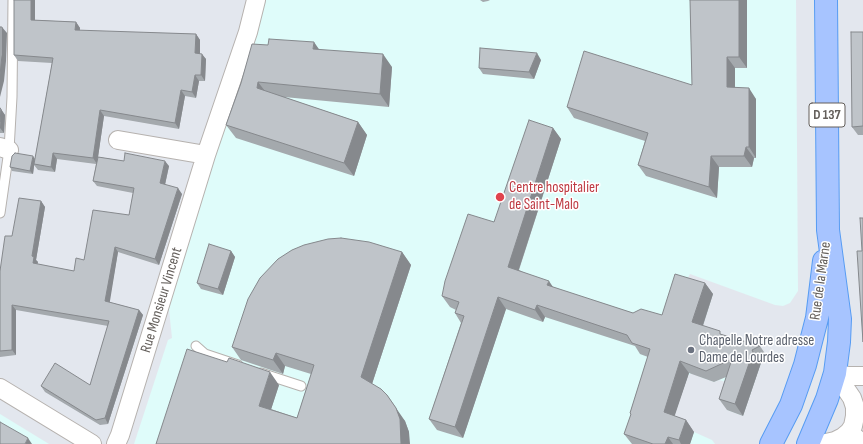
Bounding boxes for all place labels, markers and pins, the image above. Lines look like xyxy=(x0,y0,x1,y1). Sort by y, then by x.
place label: Centre hospitalier de Saint-Malo xyxy=(509,179,599,214)
marker: Centre hospitalier de Saint-Malo xyxy=(494,191,506,203)
place label: Chapelle Notre adresse Dame de Lourdes xyxy=(699,332,814,367)
marker: Chapelle Notre adresse Dame de Lourdes xyxy=(686,345,696,355)

